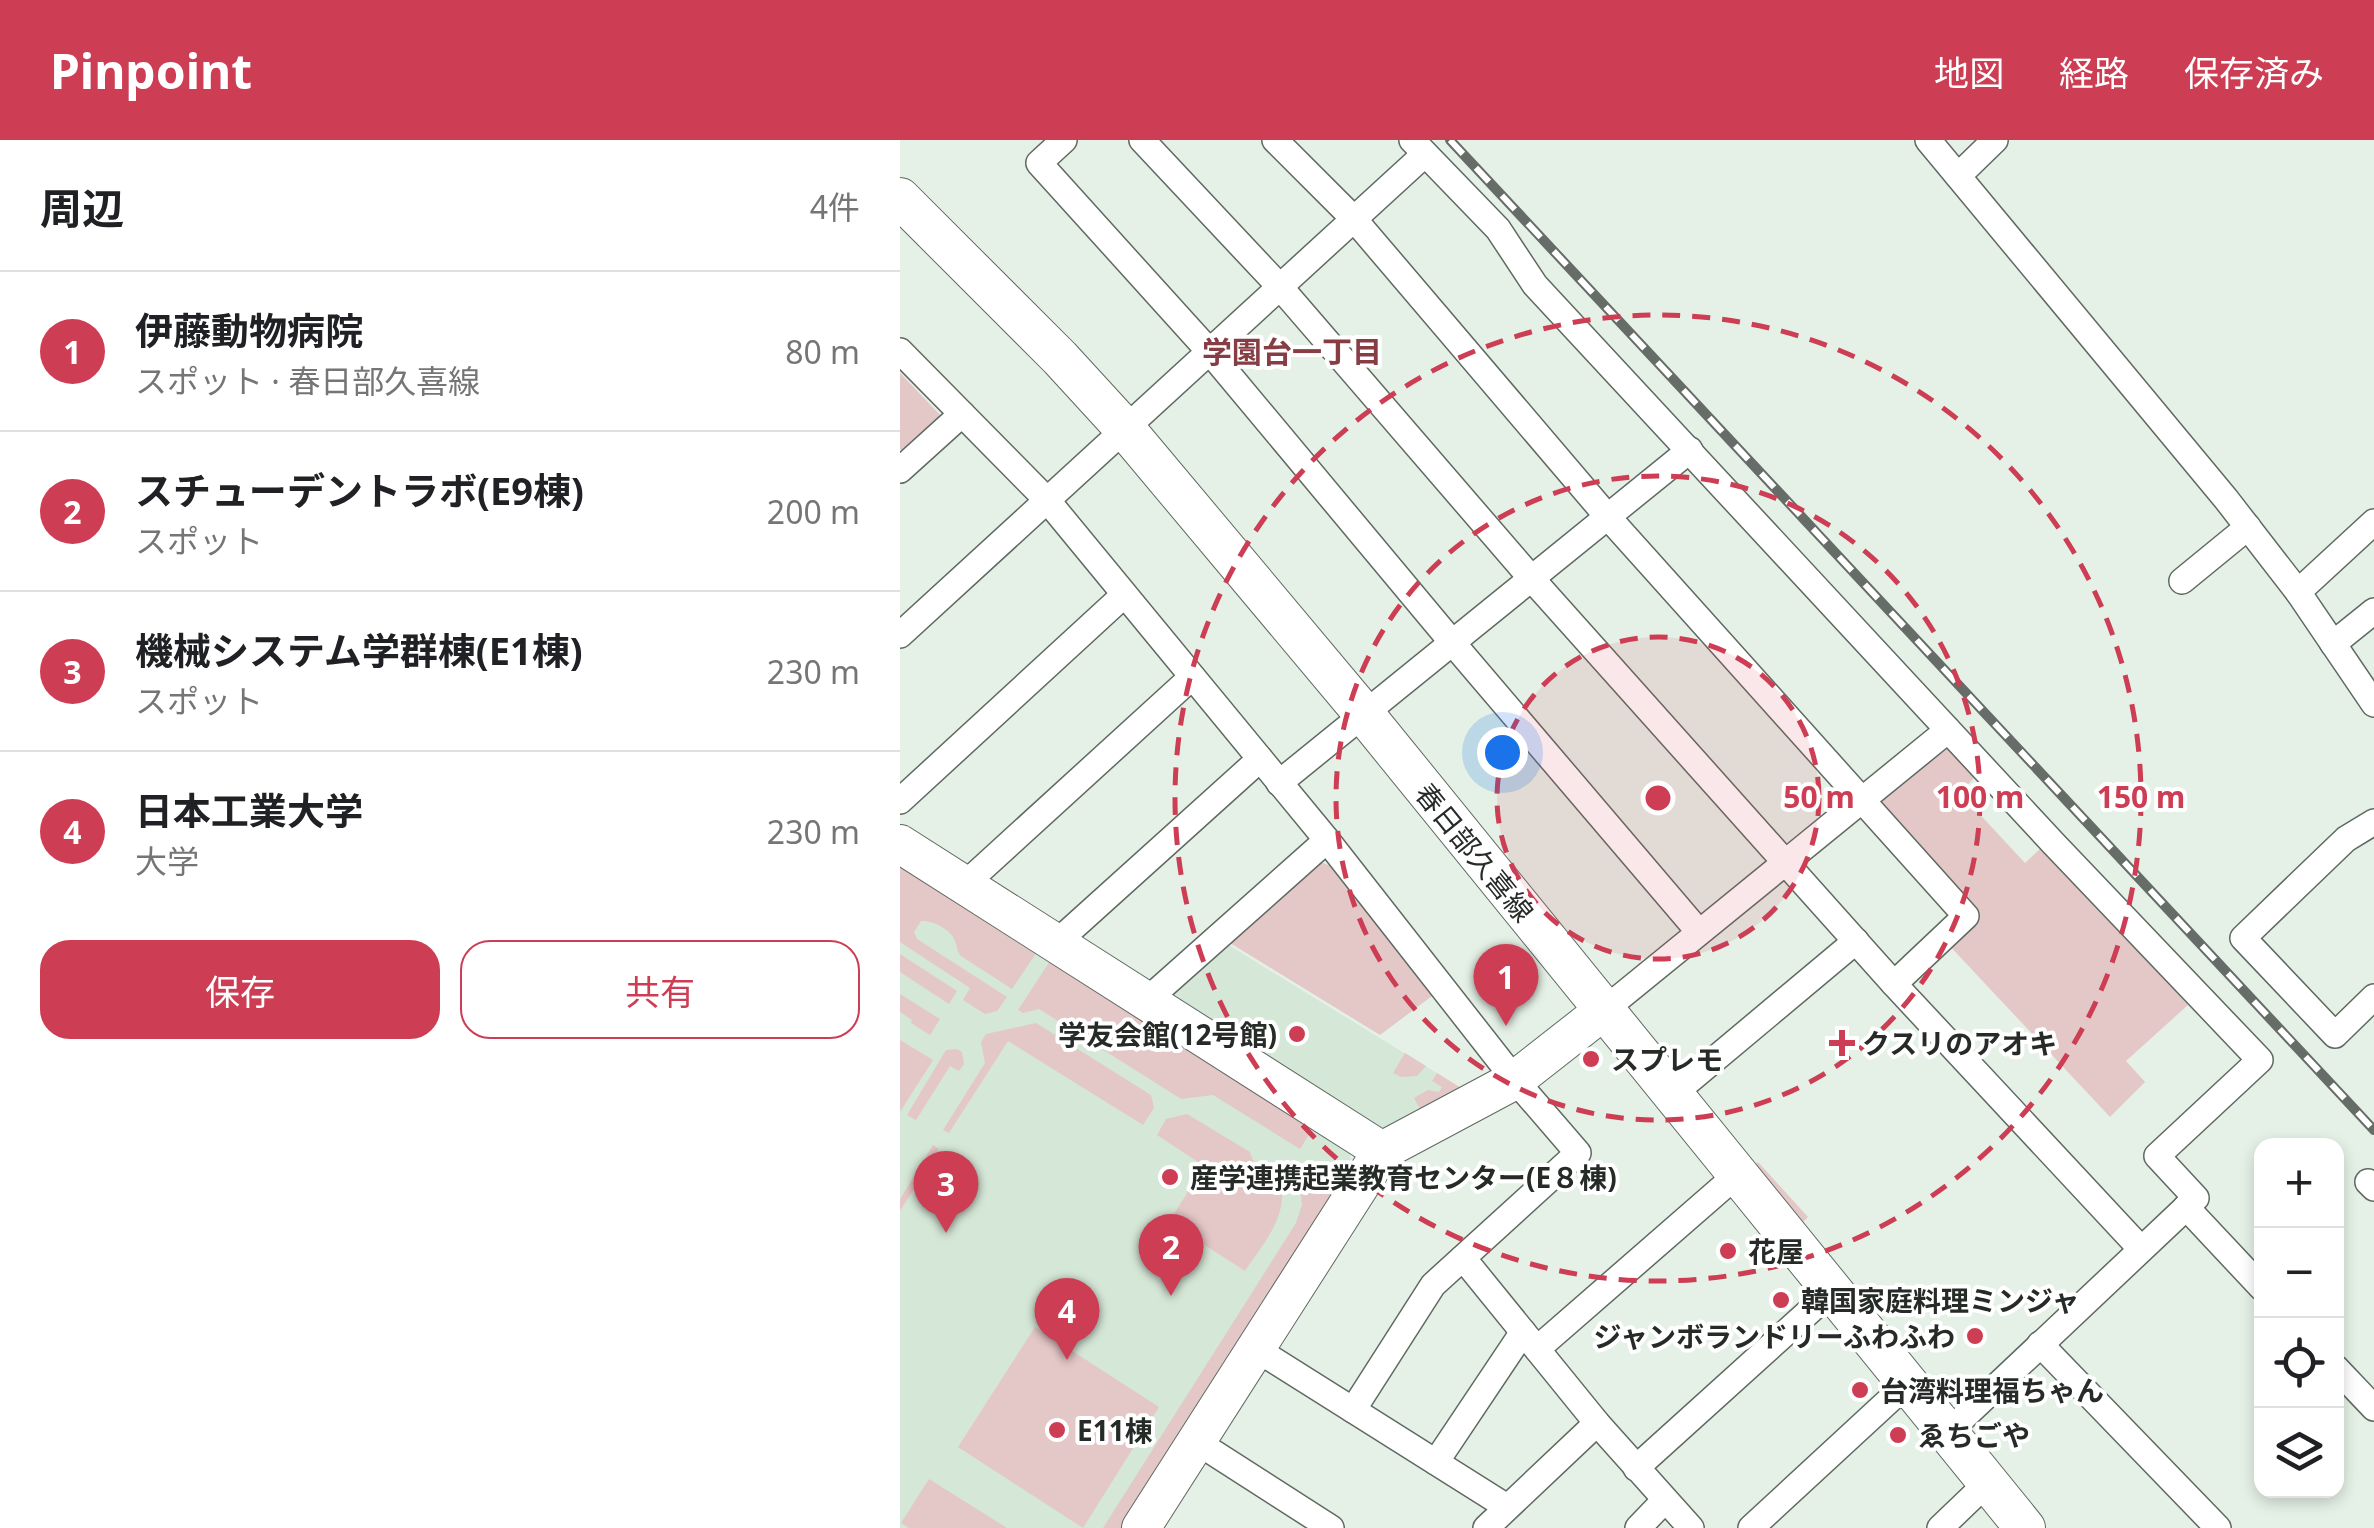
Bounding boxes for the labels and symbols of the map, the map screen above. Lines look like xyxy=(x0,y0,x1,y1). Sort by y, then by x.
district label: 学園台一丁目 xyxy=(1202,331,1382,372)
your location xyxy=(1477,727,1528,778)
street label: 春日部久喜線 xyxy=(1407,775,1543,929)
text: 50 m xyxy=(1783,776,1855,817)
text: 100 m xyxy=(1936,776,2024,817)
text: 150 m xyxy=(2097,776,2185,817)
centre of rings xyxy=(1640,780,1676,816)
pin: 1 xyxy=(1474,944,1538,1026)
place label: 学友会館(12号館) xyxy=(1058,1015,1277,1053)
marker: 学友会館(12号館) xyxy=(1286,1023,1308,1045)
place label: クスリのアオキ xyxy=(1862,1024,2057,1062)
marker: クスリのアオキ xyxy=(1831,1032,1853,1054)
place label: スプレモ xyxy=(1611,1040,1723,1078)
marker: スプレモ xyxy=(1580,1048,1602,1070)
pin: 3 xyxy=(913,1150,978,1233)
place label: 産学連携起業教育センター(E８棟) xyxy=(1190,1158,1617,1196)
marker: 産学連携起業教育センター(E８棟) xyxy=(1159,1166,1181,1188)
pin: 2 xyxy=(1138,1214,1204,1296)
place label: 花屋 xyxy=(1748,1232,1804,1270)
marker: 花屋 xyxy=(1717,1240,1739,1262)
pin: 4 xyxy=(1034,1278,1100,1360)
place label: 韓国家庭料理ミンジャ xyxy=(1801,1281,2080,1319)
marker: 韓国家庭料理ミンジャ xyxy=(1770,1289,1792,1311)
place label: ジャンボランドリーふわふわ xyxy=(1594,1317,1955,1355)
marker: ジャンボランドリーふわふわ xyxy=(1964,1325,1986,1347)
place label: 台湾料理福ちゃん xyxy=(1880,1371,2104,1409)
marker: 台湾料理福ちゃん xyxy=(1849,1379,1871,1401)
place label: E11棟 xyxy=(1077,1411,1153,1449)
place label: ゑちごや xyxy=(1918,1416,2030,1454)
marker: E11棟 xyxy=(1046,1419,1068,1441)
marker: ゑちごや xyxy=(1887,1424,1909,1446)

